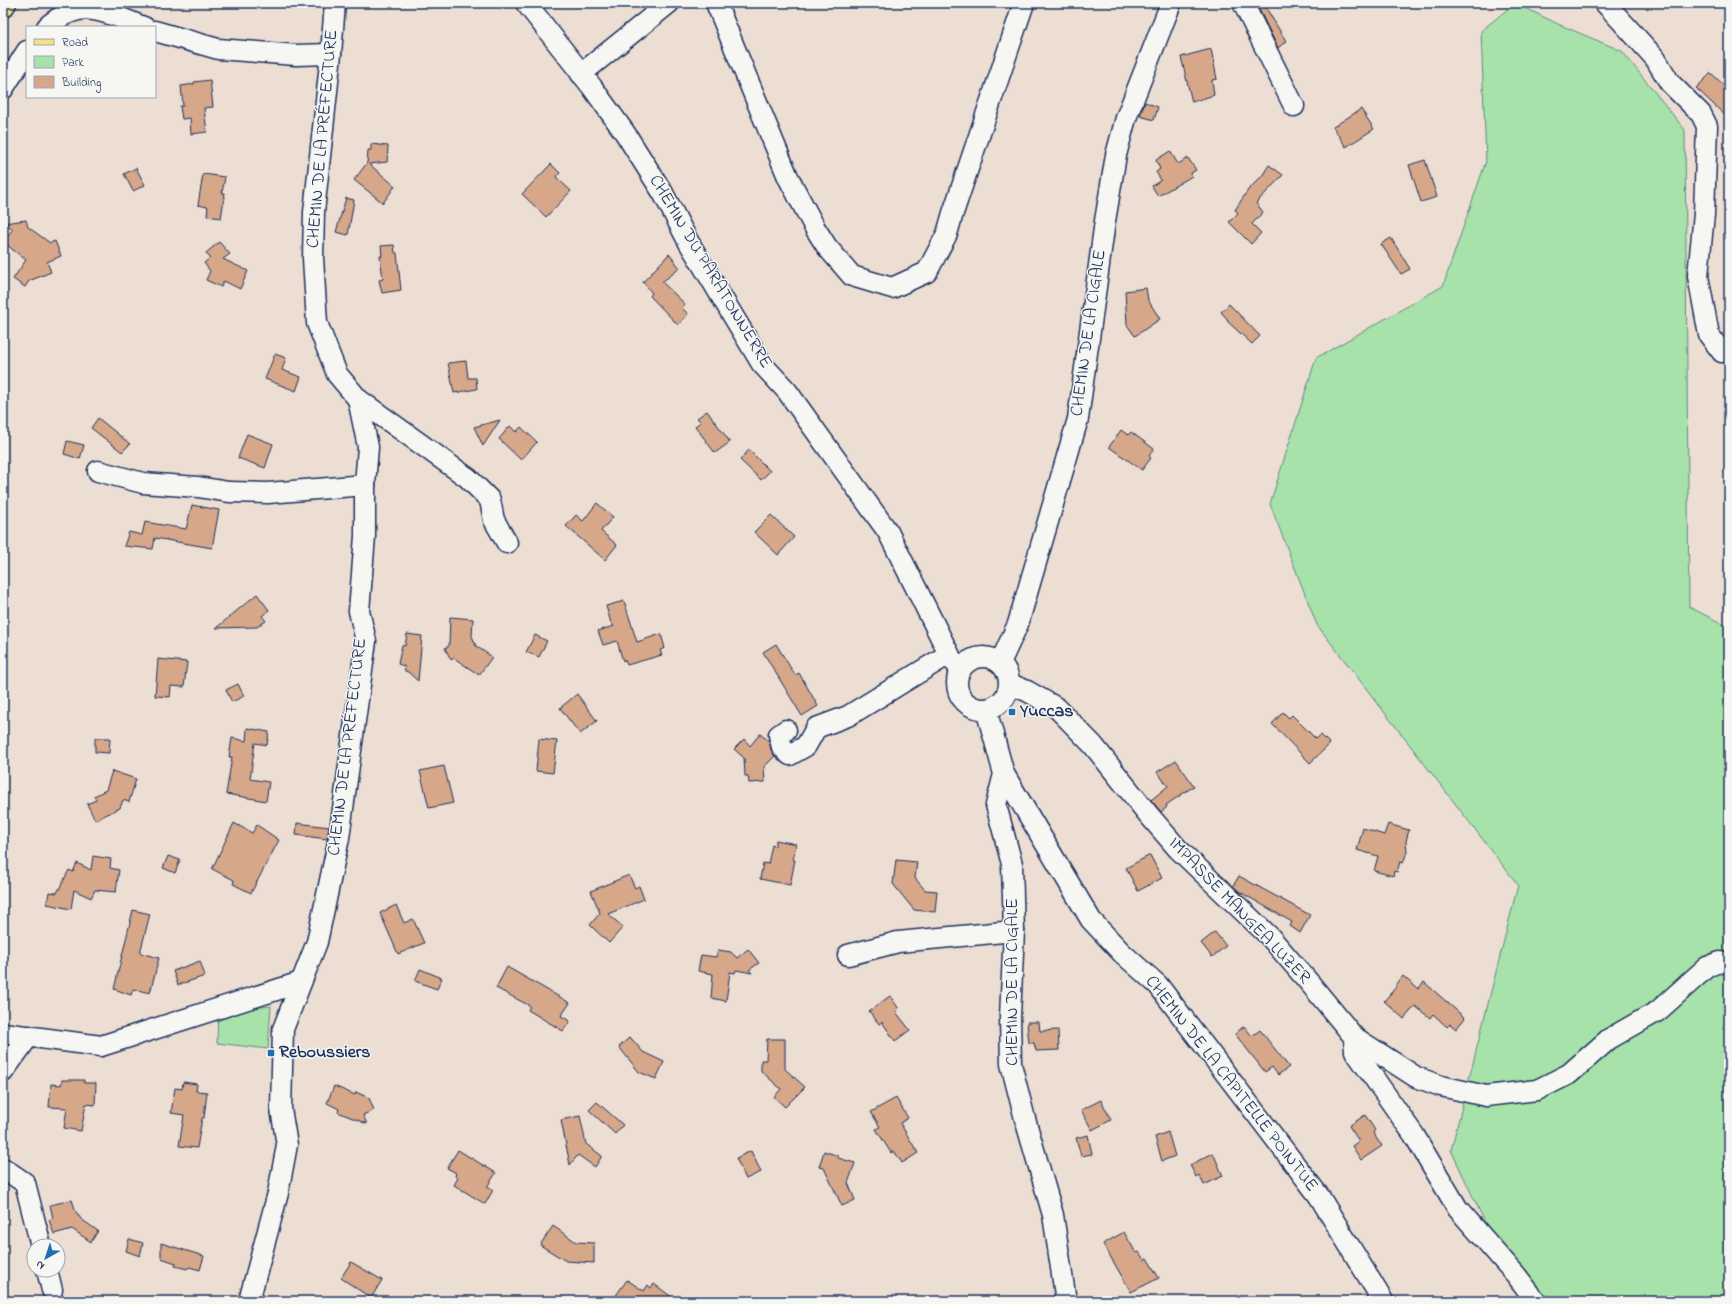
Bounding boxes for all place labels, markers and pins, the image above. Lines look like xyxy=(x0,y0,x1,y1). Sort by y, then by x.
place label: Yuccas xyxy=(1019,699,1073,725)
marker: Yuccas xyxy=(1007,707,1017,717)
place label: Reboussiers xyxy=(279,1040,371,1066)
marker: Reboussiers xyxy=(266,1048,276,1058)

